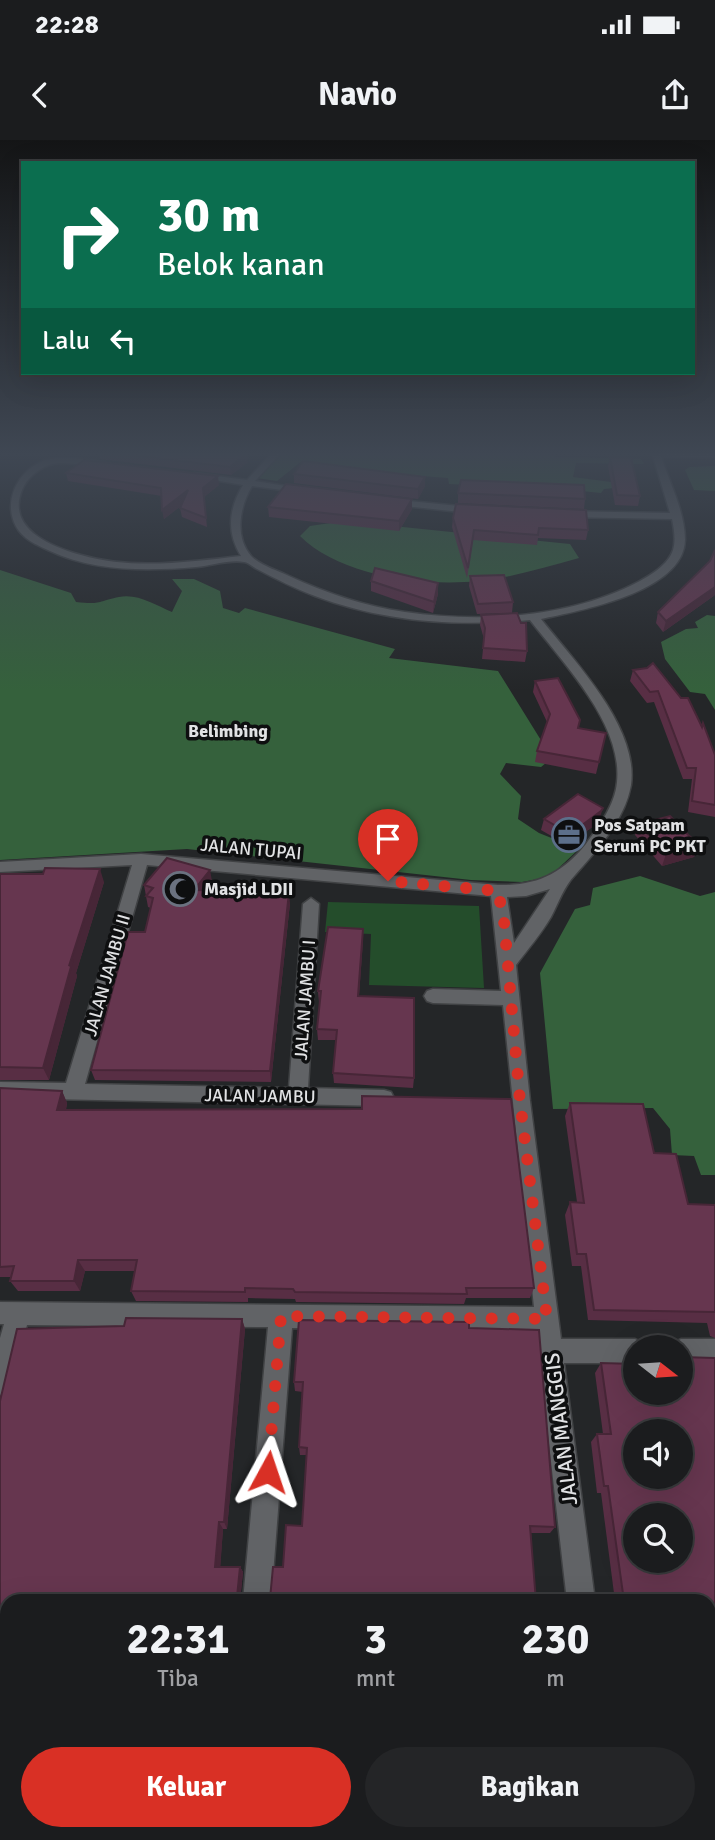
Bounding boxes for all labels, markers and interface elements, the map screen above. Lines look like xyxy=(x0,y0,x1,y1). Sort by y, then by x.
text: 22:28 xyxy=(35,9,99,41)
text: Navio xyxy=(318,75,397,114)
icon: back xyxy=(21,76,59,114)
icon: share xyxy=(656,76,694,114)
text: 30 m xyxy=(157,185,260,245)
icon: right xyxy=(42,189,133,280)
text: Belok kanan xyxy=(157,245,325,284)
icon: left xyxy=(104,322,142,360)
text: Lalu xyxy=(42,325,90,357)
district label: Belimbing xyxy=(188,720,268,742)
pin xyxy=(358,809,418,881)
place label: Pos Satpam Seruni PC PKT xyxy=(594,814,706,857)
office icon: Pos Satpam Seruni PC PKT xyxy=(550,816,588,854)
icon: arrive xyxy=(369,820,407,858)
street label: JALAN TUPAI xyxy=(199,834,303,864)
mosque icon: Masjid LDII xyxy=(161,870,199,908)
place label: Masjid LDII xyxy=(204,878,294,900)
street label: JALAN JAMBU II xyxy=(79,911,135,1039)
street label: JALAN JAMBU I xyxy=(290,939,320,1061)
street label: JALAN JAMBU xyxy=(204,1084,316,1108)
north arrow xyxy=(623,1335,693,1405)
map controls xyxy=(623,1335,693,1573)
street label: JALAN MANGGIS xyxy=(539,1351,583,1507)
button: sound xyxy=(623,1419,693,1489)
position arrow xyxy=(231,1435,305,1509)
button: search xyxy=(623,1503,693,1573)
text: 22:31 xyxy=(126,1614,230,1665)
text: 3 xyxy=(364,1614,387,1665)
text: 230 xyxy=(521,1614,589,1665)
text: Tiba xyxy=(157,1664,199,1693)
text: mnt xyxy=(356,1664,395,1693)
text: m xyxy=(546,1664,565,1693)
button: Keluar xyxy=(21,1747,351,1827)
button: Bagikan xyxy=(365,1747,695,1827)

